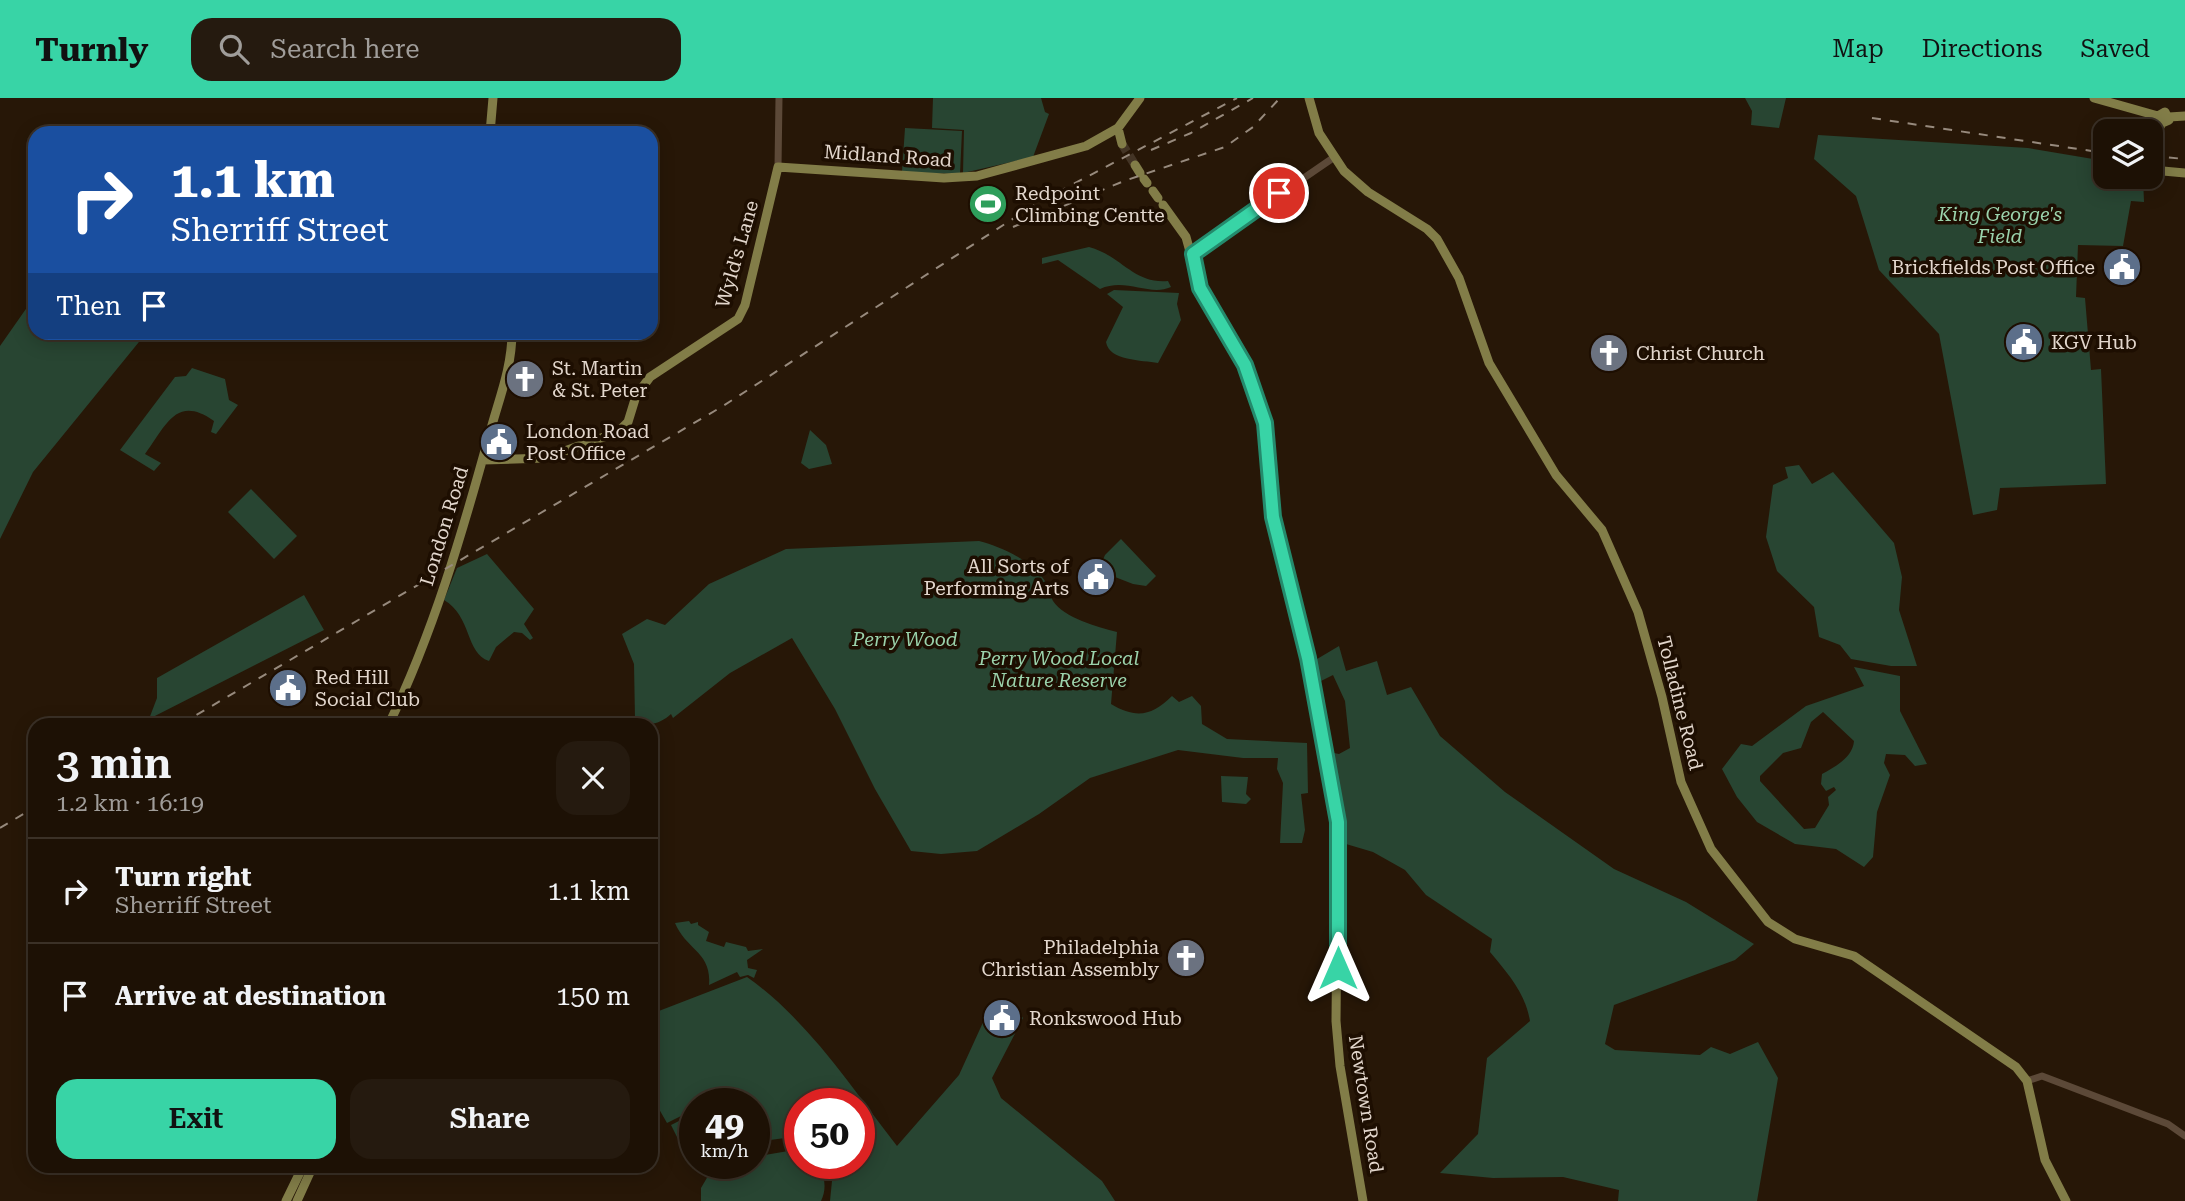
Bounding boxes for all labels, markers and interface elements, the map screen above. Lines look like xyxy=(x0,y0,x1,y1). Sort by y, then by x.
search box xyxy=(191,18,681,81)
text: Turnly xyxy=(35,30,149,69)
icon: search xyxy=(215,30,253,68)
text: Search here xyxy=(271,34,419,64)
text: Map xyxy=(1832,35,1884,63)
text: Directions xyxy=(1922,35,2042,63)
text: Saved xyxy=(2080,35,2150,63)
map controls xyxy=(2093,119,2163,189)
button: layers xyxy=(2093,119,2163,189)
street label: Midland Road xyxy=(823,140,953,172)
text: 1.1 km xyxy=(171,152,335,209)
icon: right xyxy=(56,154,147,245)
pin xyxy=(1249,163,1309,223)
icon: arrive xyxy=(1260,174,1298,212)
place label: Redpoint Climbing Centte xyxy=(1015,182,1165,227)
sports icon: Redpoint Climbing Centte xyxy=(967,183,1009,225)
street label: Wyld's Lane xyxy=(711,198,763,310)
park label: King George's Field xyxy=(1937,203,2062,248)
text: Sherriff Street xyxy=(171,211,389,249)
public building icon: Brickfields Post Office xyxy=(2101,246,2143,288)
place label: Brickfields Post Office xyxy=(1891,256,2095,279)
icon: arrive xyxy=(135,287,173,325)
text: Then xyxy=(56,291,121,321)
public building icon: KGV Hub xyxy=(2003,321,2045,363)
place label: KGV Hub xyxy=(2051,331,2137,354)
church icon: Christ Church xyxy=(1588,332,1630,374)
place label: Christ Church xyxy=(1636,342,1765,365)
place label: St. Martin & St. Peter xyxy=(552,357,647,402)
church icon: St. Martin & St. Peter xyxy=(504,358,546,400)
place label: London Road Post Office xyxy=(526,420,649,465)
public building icon: London Road Post Office xyxy=(478,421,520,463)
street label: London Road xyxy=(415,464,473,588)
place label: All Sorts of Performing Arts xyxy=(923,555,1070,600)
public building icon: All Sorts of Performing Arts xyxy=(1075,556,1117,598)
park label: Perry Wood xyxy=(851,628,958,651)
street label: Tolladine Road xyxy=(1652,634,1708,772)
park label: Perry Wood Local Nature Reserve xyxy=(978,647,1139,692)
place label: Red Hill Social Club xyxy=(315,666,420,711)
public building icon: Red Hill Social Club xyxy=(267,667,309,709)
text: 3 min xyxy=(56,739,172,788)
button: close xyxy=(556,741,630,815)
text: 1.2 km · 16:19 xyxy=(56,790,204,817)
text: Turn right xyxy=(115,862,251,892)
icon: right xyxy=(56,872,94,910)
text: 1.1 km xyxy=(547,876,630,906)
text: Sherriff Street xyxy=(115,892,271,919)
position arrow xyxy=(1301,931,1375,1005)
place label: Philadelphia Christian Assembly xyxy=(981,936,1160,981)
church icon: Philadelphia Christian Assembly xyxy=(1165,937,1207,979)
icon: arrive xyxy=(56,977,94,1015)
text: Arrive at destination xyxy=(115,981,386,1011)
text: 150 m xyxy=(556,981,630,1011)
public building icon: Ronkswood Hub xyxy=(981,997,1023,1039)
place label: Ronkswood Hub xyxy=(1029,1007,1182,1030)
street label: Newtown Road xyxy=(1344,1033,1388,1175)
button: Exit xyxy=(56,1079,336,1159)
button: Share xyxy=(350,1079,630,1159)
speed limit sign: 50 xyxy=(784,1088,875,1179)
text: 49 xyxy=(705,1104,744,1145)
text: km/h xyxy=(700,1140,749,1161)

